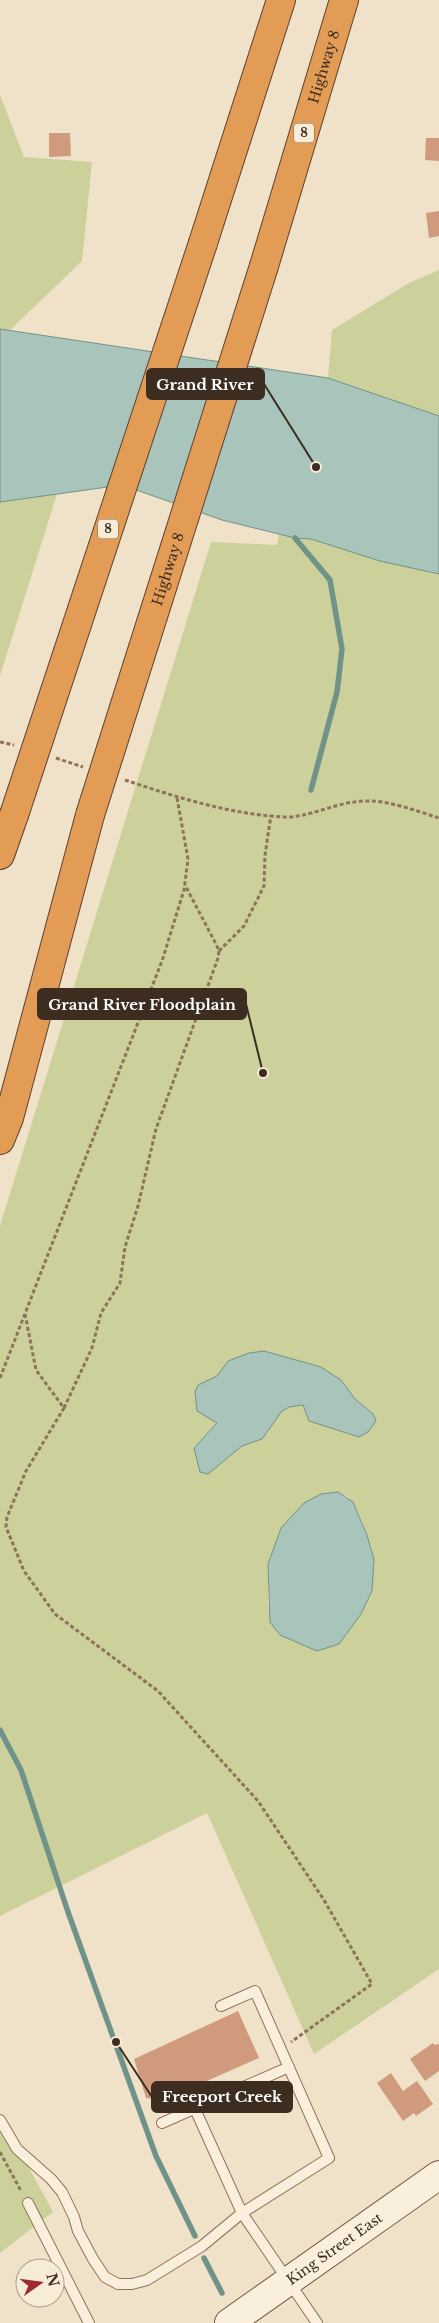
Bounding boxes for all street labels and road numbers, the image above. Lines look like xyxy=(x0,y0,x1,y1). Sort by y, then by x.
street label: Highway 8 xyxy=(304,28,343,106)
road number: 8 xyxy=(294,124,314,142)
road number: 8 xyxy=(98,520,118,538)
street label: Highway 8 xyxy=(148,530,188,608)
street label: King Street East xyxy=(283,2208,387,2289)

